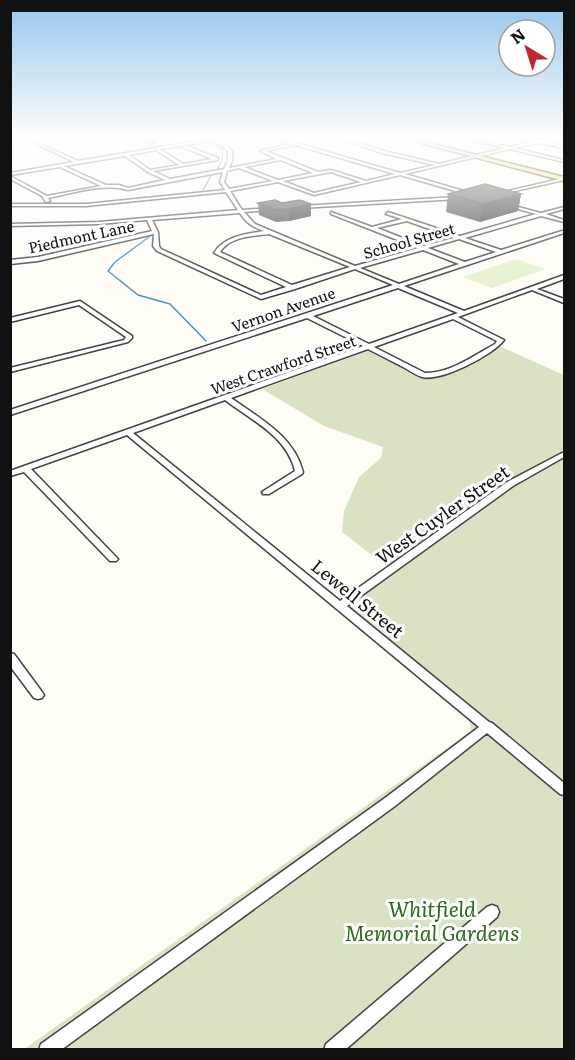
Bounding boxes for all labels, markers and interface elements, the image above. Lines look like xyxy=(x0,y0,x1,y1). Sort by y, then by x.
north arrow xyxy=(497,18,557,78)
text: N xyxy=(504,22,530,49)
street label: Piedmont Lane xyxy=(26,214,136,258)
street label: School Street xyxy=(360,216,458,264)
street label: Vernon Avenue xyxy=(228,280,338,338)
street label: West Crawford Street xyxy=(207,328,359,400)
street label: West Cuyler Street xyxy=(370,457,515,570)
street label: Lewell Street xyxy=(306,552,411,644)
park label: Whitfield Memorial Gardens xyxy=(345,892,519,947)

